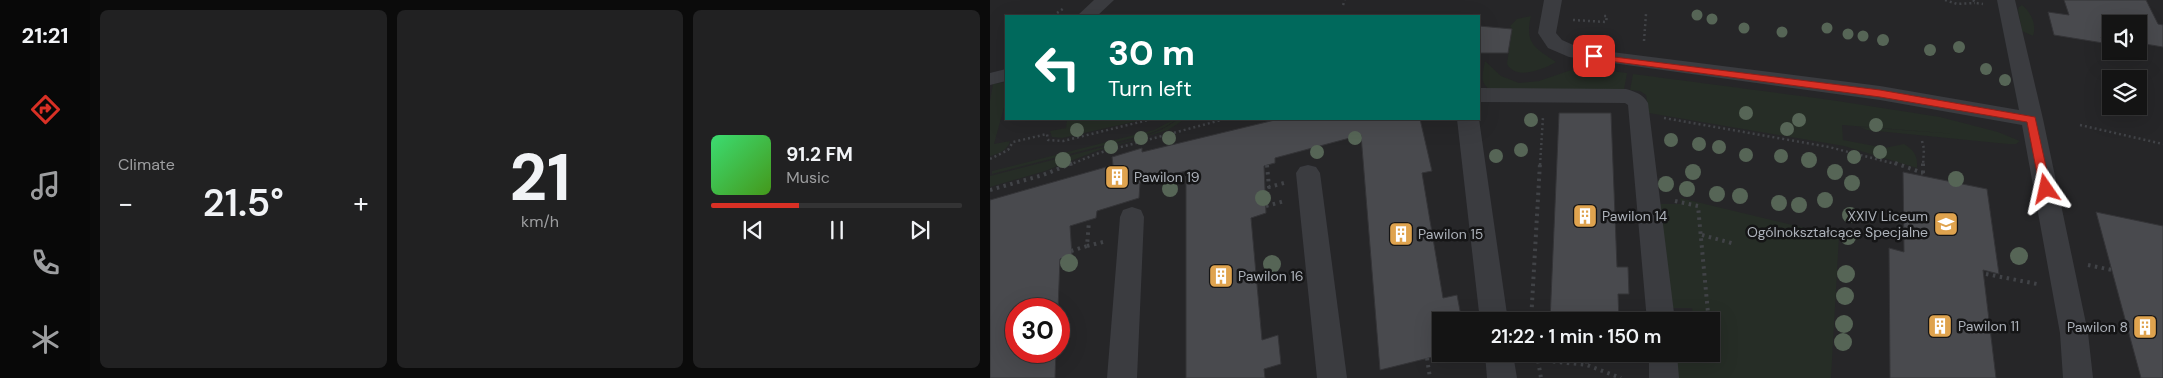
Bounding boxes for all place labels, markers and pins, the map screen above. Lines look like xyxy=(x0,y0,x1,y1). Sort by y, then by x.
pin xyxy=(1573,35,1615,77)
building icon: Pawilon 19 xyxy=(1104,164,1130,190)
place label: Pawilon 19 xyxy=(1134,168,1200,186)
building icon: Pawilon 14 xyxy=(1572,203,1598,229)
place label: Pawilon 14 xyxy=(1602,207,1668,225)
place label: XXIV Liceum Ogólnokształcące Specjalne xyxy=(1747,207,1928,241)
school or university icon: XXIV Liceum Ogólnokształcące Specjalne xyxy=(1933,211,1959,237)
building icon: Pawilon 15 xyxy=(1388,221,1414,247)
place label: Pawilon 15 xyxy=(1418,225,1483,243)
building icon: Pawilon 16 xyxy=(1208,263,1234,289)
place label: Pawilon 16 xyxy=(1238,267,1304,285)
building icon: Pawilon 11 xyxy=(1927,313,1953,339)
building icon: Pawilon 8 xyxy=(2132,314,2158,340)
place label: Pawilon 11 xyxy=(1958,317,2019,335)
place label: Pawilon 8 xyxy=(2067,318,2128,336)

